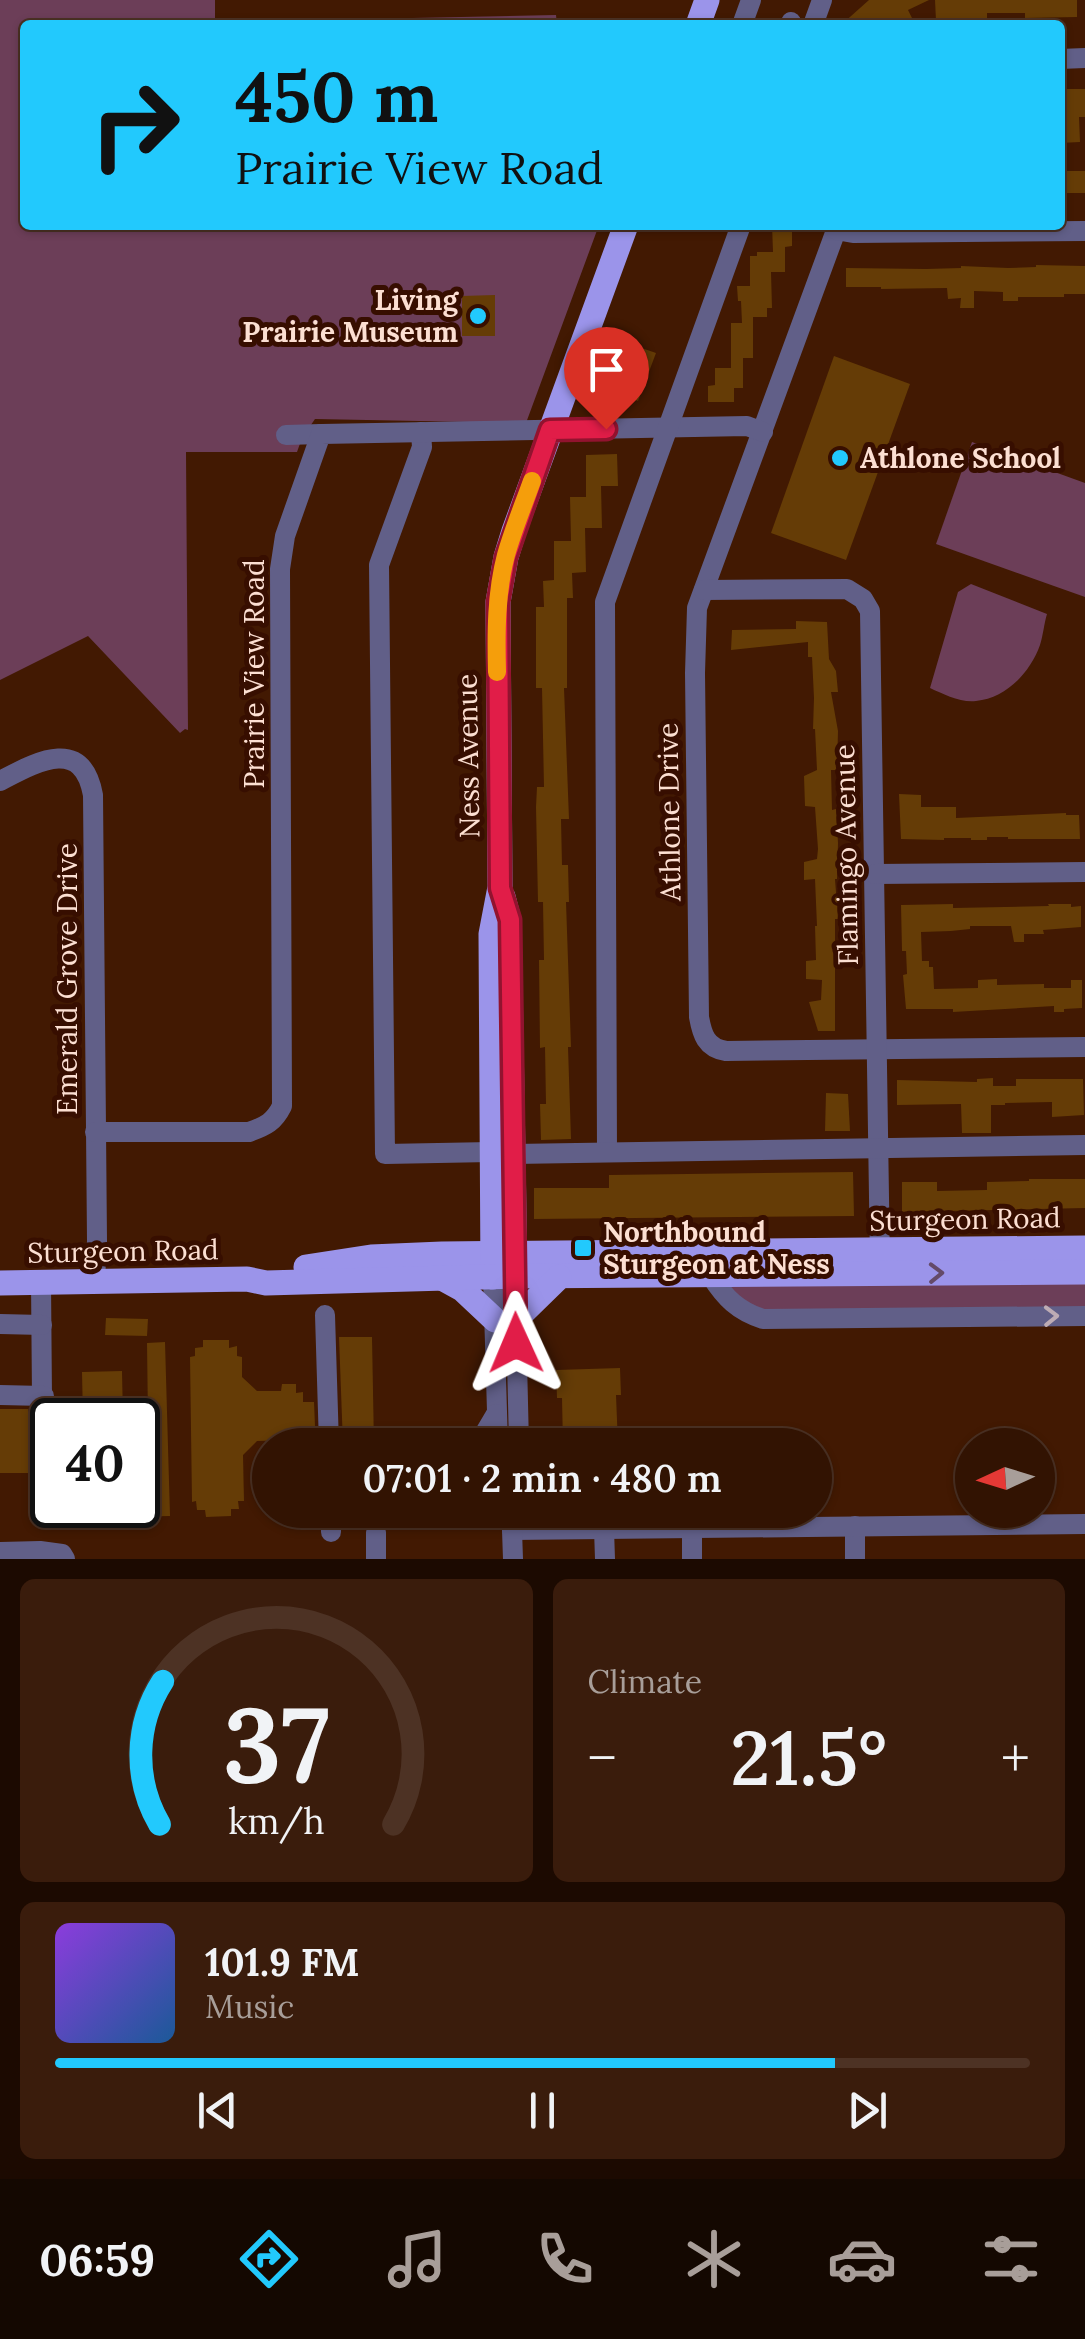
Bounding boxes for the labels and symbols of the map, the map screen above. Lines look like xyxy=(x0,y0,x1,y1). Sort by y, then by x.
place label: Living Prairie Museum xyxy=(242,282,459,350)
marker: Living Prairie Museum xyxy=(467,305,489,327)
pin xyxy=(564,327,649,430)
place label: Athlone School xyxy=(860,440,1061,476)
marker: Athlone School xyxy=(829,447,851,469)
street label: Prairie View Road xyxy=(236,559,272,789)
street label: Ness Avenue xyxy=(449,673,487,839)
street label: Athlone Drive xyxy=(649,722,689,903)
street label: Flamingo Avenue xyxy=(826,744,866,966)
street label: Emerald Grove Drive xyxy=(49,843,85,1115)
street label: Sturgeon Road xyxy=(869,1199,1061,1239)
place label: Northbound Sturgeon at Ness xyxy=(603,1214,830,1282)
street label: Sturgeon Road xyxy=(27,1231,219,1271)
marker: Northbound Sturgeon at Ness xyxy=(572,1237,594,1259)
one-way arrow xyxy=(930,1262,945,1284)
position arrow xyxy=(464,1291,568,1395)
one-way arrow xyxy=(1044,1305,1060,1327)
speed limit sign: 40 xyxy=(30,1398,160,1528)
north arrow xyxy=(955,1428,1055,1528)

